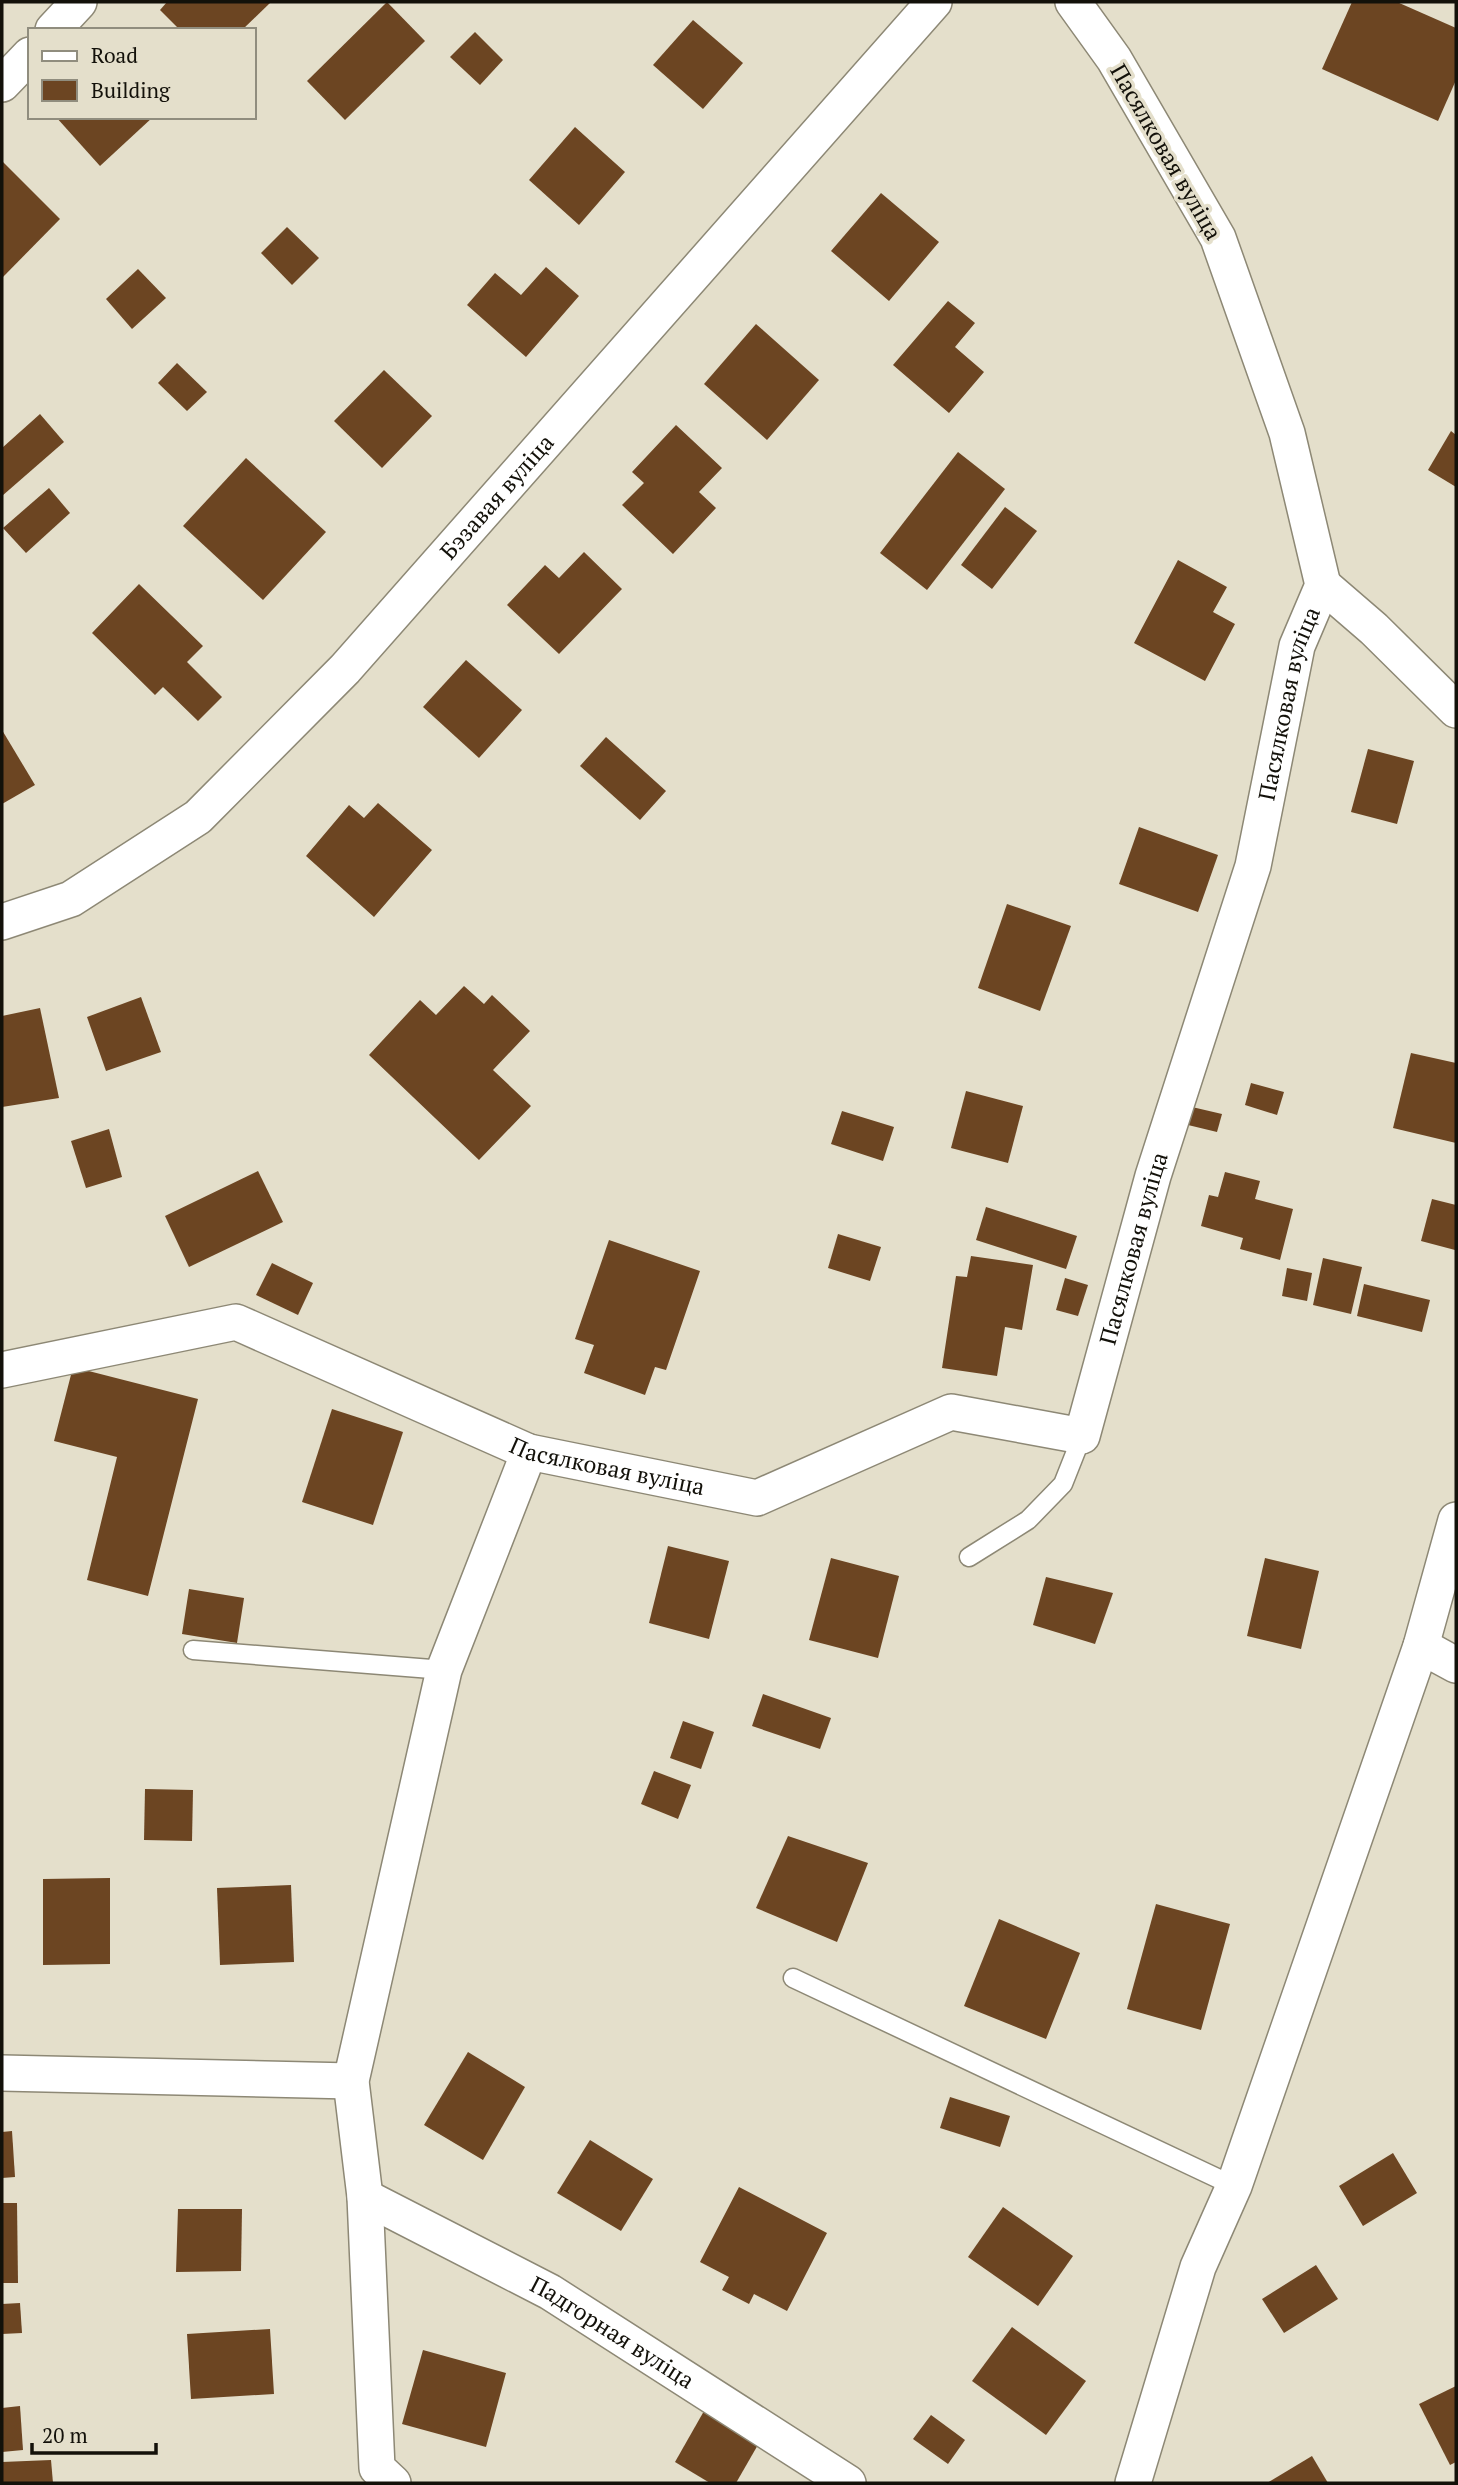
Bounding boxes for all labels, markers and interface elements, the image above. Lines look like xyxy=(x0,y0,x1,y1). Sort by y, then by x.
legend xyxy=(28,28,256,119)
text: Road xyxy=(91,41,138,69)
street label: Пасялковая вуліца xyxy=(1103,58,1230,246)
text: Building xyxy=(91,76,171,104)
street label: Бэзавая вуліца xyxy=(433,427,561,566)
street label: Пасялковая вуліца xyxy=(1250,601,1327,803)
street label: Пасялковая вуліца xyxy=(1092,1148,1175,1348)
street label: Пасялковая вуліца xyxy=(505,1429,708,1502)
street label: Падгорная вуліца xyxy=(525,2268,701,2396)
scale bar xyxy=(32,2412,156,2456)
text: 20 m xyxy=(42,2421,88,2449)

